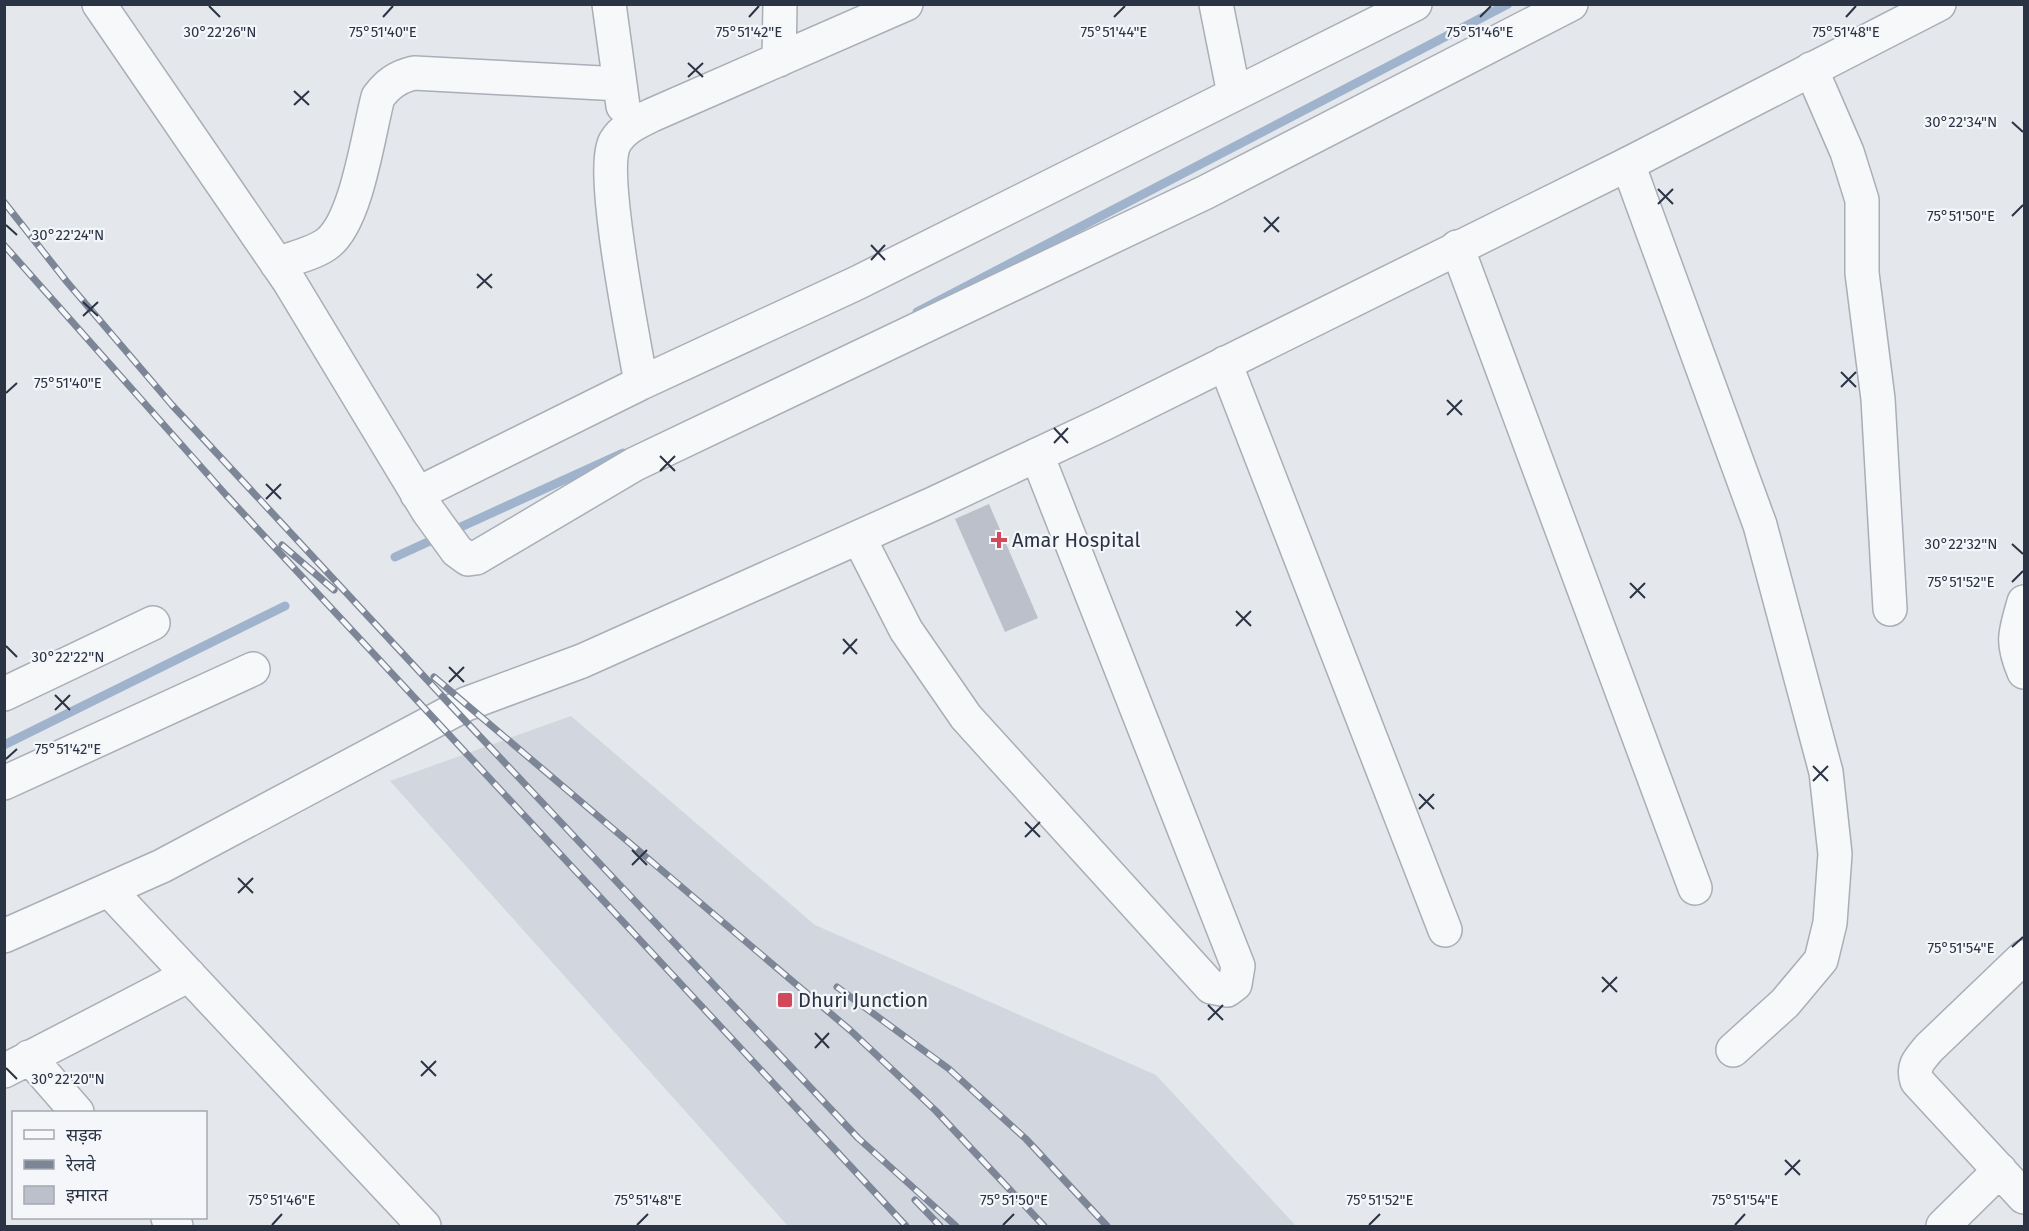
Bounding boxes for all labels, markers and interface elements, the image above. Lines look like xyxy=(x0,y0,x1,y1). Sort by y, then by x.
text: 30°22'26"N xyxy=(183,23,257,41)
text: 75°51'40"E xyxy=(349,23,417,41)
text: 75°51'42"E xyxy=(716,23,782,41)
text: 75°51'44"E xyxy=(1081,23,1147,41)
text: 75°51'46"E xyxy=(1446,23,1514,41)
text: 75°51'48"E xyxy=(1812,23,1880,41)
text: 30°22'34"N xyxy=(1925,113,1997,131)
text: 75°51'50"E xyxy=(1927,207,1995,225)
text: 30°22'24"N xyxy=(32,226,104,244)
text: 75°51'40"E xyxy=(34,374,102,392)
place label: Amar Hospital xyxy=(1012,528,1140,552)
marker: Amar Hospital xyxy=(990,531,1008,549)
text: 30°22'32"N xyxy=(1925,535,1997,553)
text: 75°51'52"E xyxy=(1928,573,1994,591)
text: 30°22'22"N xyxy=(32,648,104,666)
text: 75°51'42"E xyxy=(35,740,101,758)
text: 75°51'54"E xyxy=(1928,939,1994,957)
place label: Dhuri Junction xyxy=(798,988,928,1012)
marker: Dhuri Junction xyxy=(776,991,794,1009)
text: 30°22'20"N xyxy=(31,1070,105,1088)
legend xyxy=(12,1111,207,1219)
text: सड़क xyxy=(66,1124,103,1146)
text: रेलवे xyxy=(65,1154,97,1176)
text: इमारत xyxy=(66,1184,109,1206)
text: 75°51'46"E xyxy=(248,1191,316,1209)
text: 75°51'48"E xyxy=(614,1191,682,1209)
text: 75°51'50"E xyxy=(980,1191,1048,1209)
text: 75°51'52"E xyxy=(1347,1191,1413,1209)
text: 75°51'54"E xyxy=(1712,1191,1778,1209)

